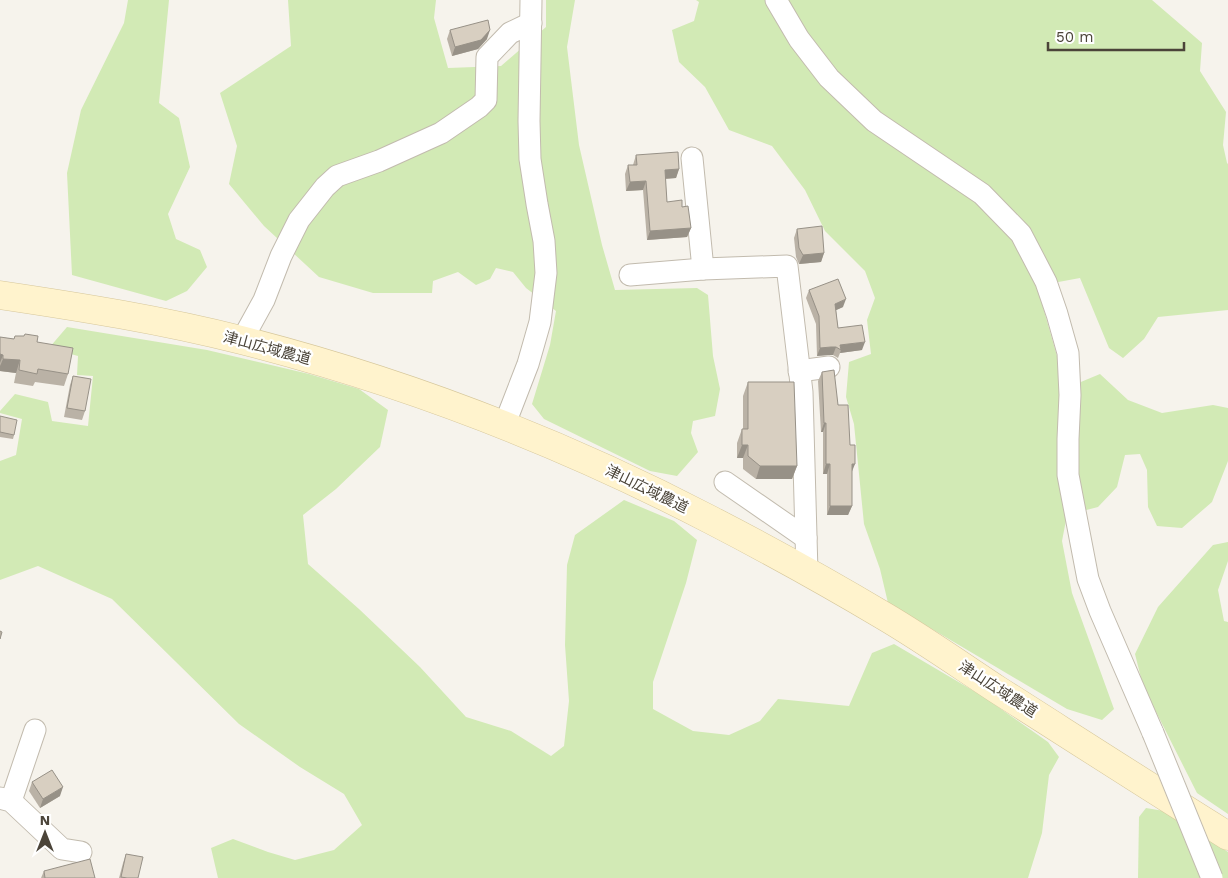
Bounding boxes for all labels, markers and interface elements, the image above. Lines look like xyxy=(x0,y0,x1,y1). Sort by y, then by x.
scale bar xyxy=(1048,20,1184,52)
text: 50 m xyxy=(1056,28,1093,46)
street label: 津山広域農道 xyxy=(221,328,313,368)
street label: 津山広域農道 xyxy=(603,461,691,517)
street label: 津山広域農道 xyxy=(955,657,1041,721)
north arrow xyxy=(20,808,70,858)
text: N xyxy=(40,812,50,828)

